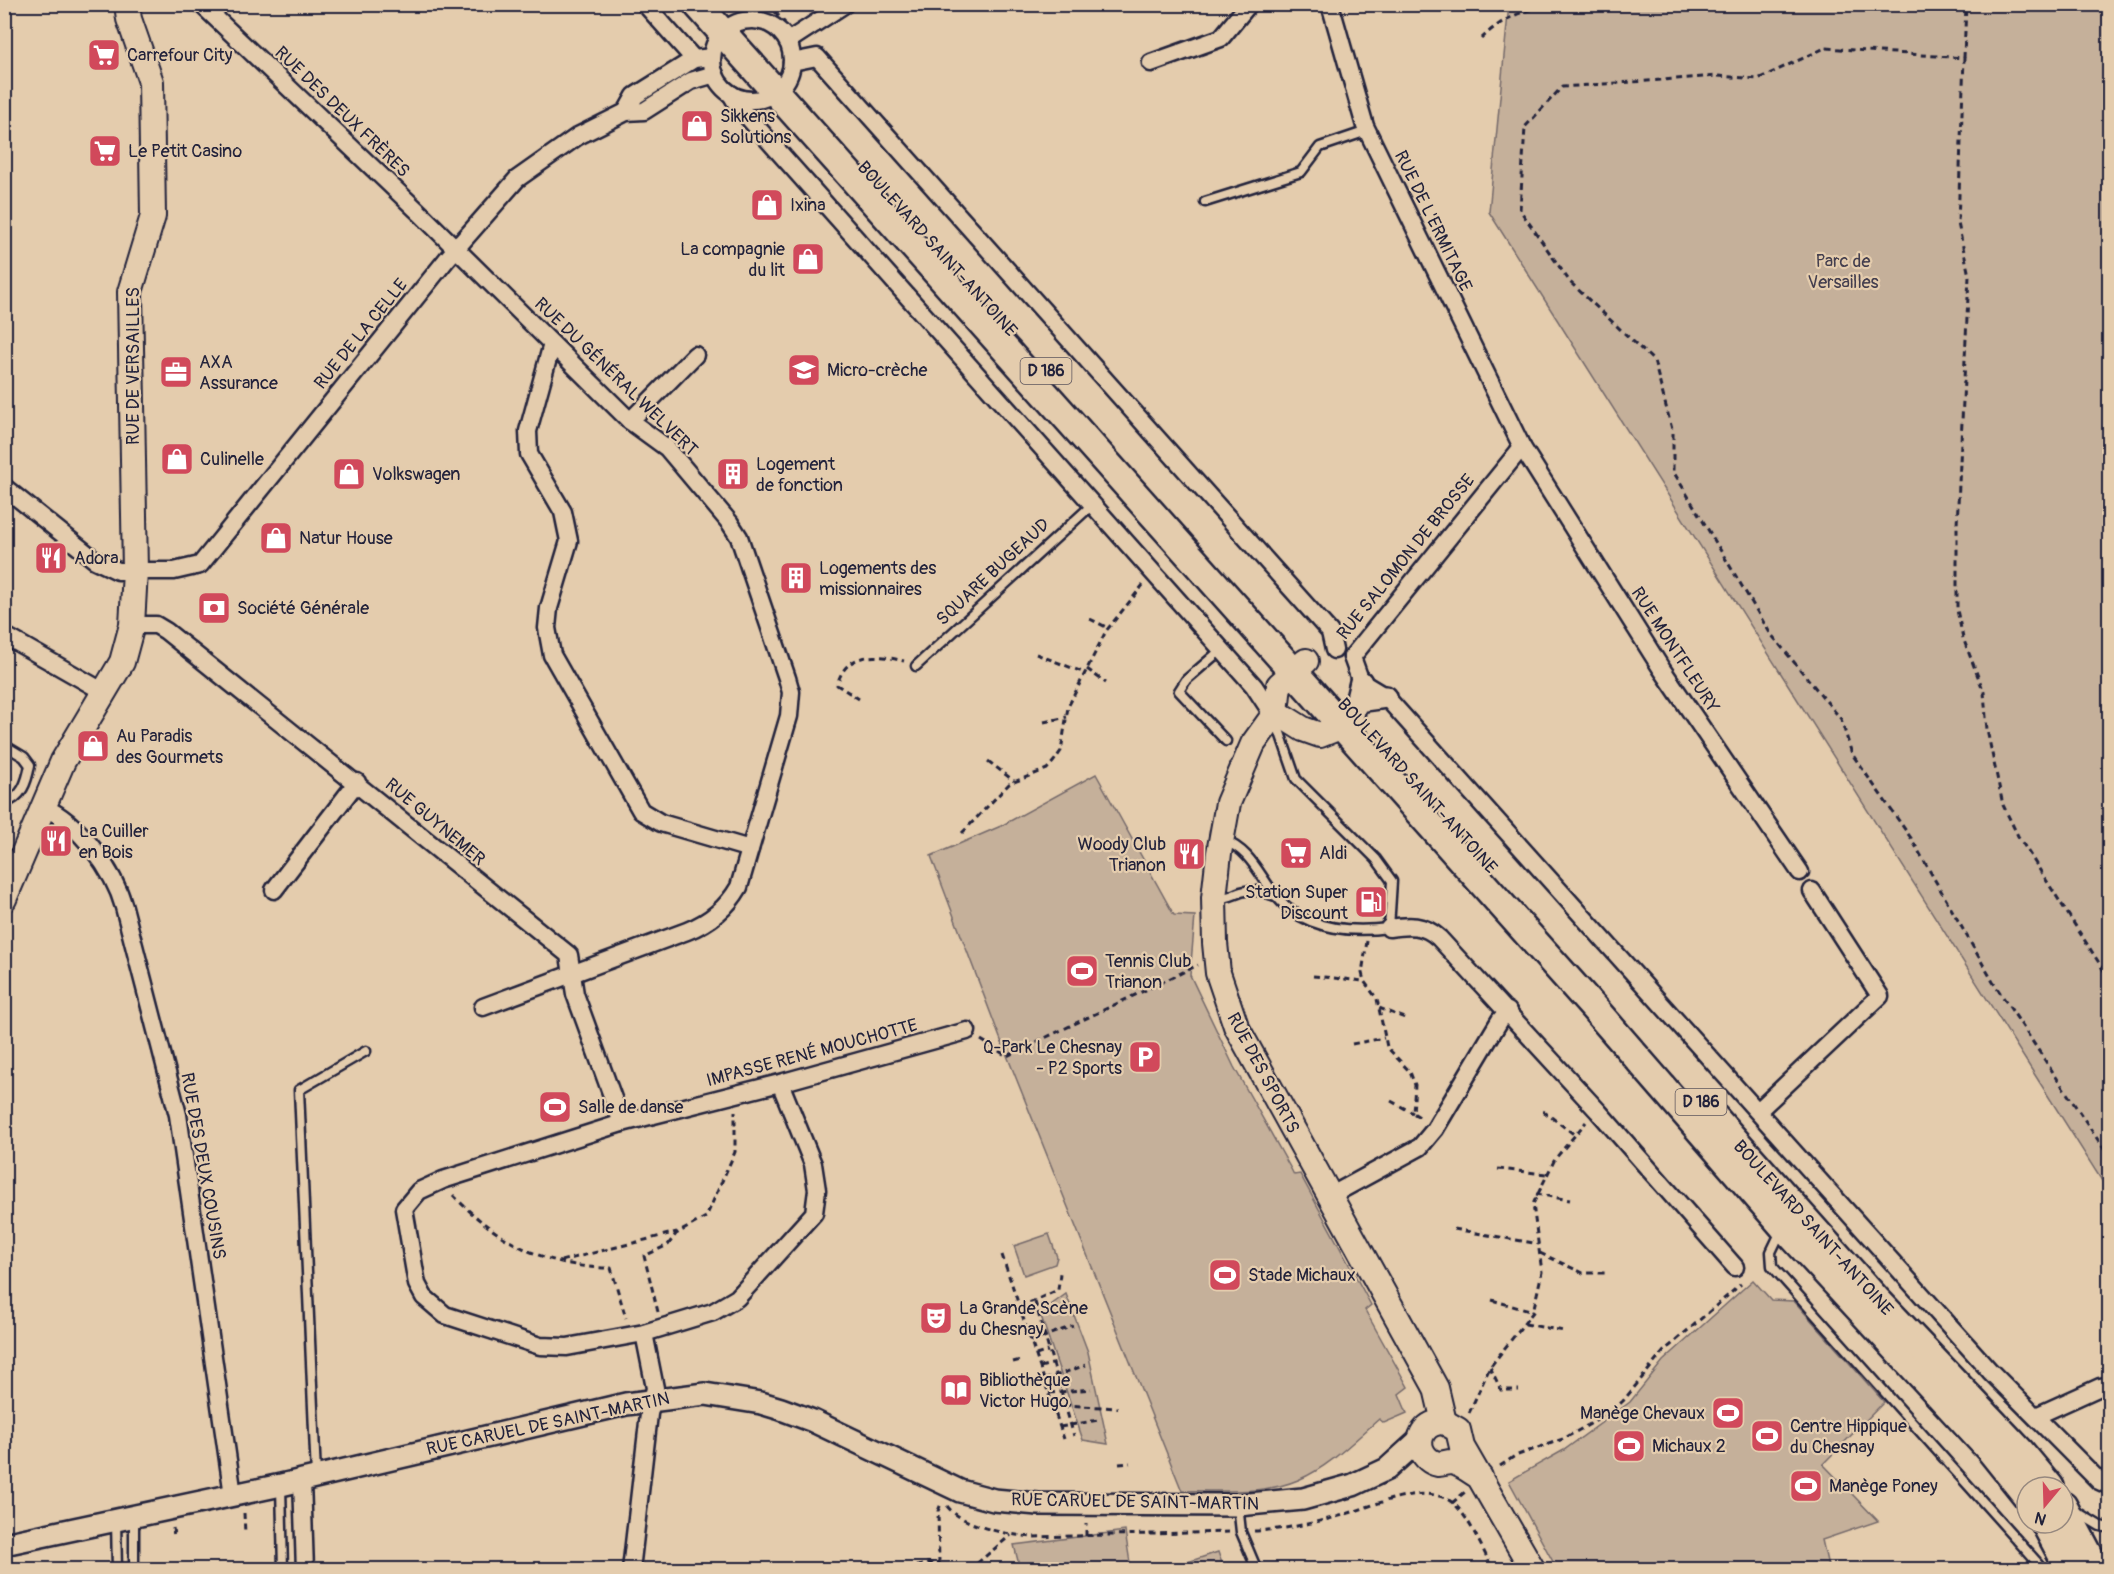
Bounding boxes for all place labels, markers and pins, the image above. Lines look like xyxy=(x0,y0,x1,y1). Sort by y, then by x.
supermarket icon: Carrefour City xyxy=(86,37,122,73)
place label: Carrefour City xyxy=(127,44,233,67)
place label: Sikkens Solutions xyxy=(720,105,791,149)
shop icon: Sikkens Solutions xyxy=(679,108,715,144)
supermarket icon: Le Petit Casino xyxy=(87,133,123,169)
place label: Le Petit Casino xyxy=(128,140,242,163)
shop icon: Ixina xyxy=(749,187,785,223)
place label: Ixina xyxy=(790,194,826,217)
place label: La compagnie du lit xyxy=(680,238,786,282)
shop icon: La compagnie du lit xyxy=(790,241,826,277)
place label: AXA Assurance xyxy=(199,351,278,395)
school or university icon: Micro-crèche xyxy=(786,352,822,388)
office icon: AXA Assurance xyxy=(158,354,194,390)
place label: Micro-crèche xyxy=(827,359,927,382)
shop icon: Culinelle xyxy=(159,441,195,477)
place label: Culinelle xyxy=(200,448,264,471)
place label: Logement de fonction xyxy=(756,453,843,497)
shop icon: Volkswagen xyxy=(331,456,367,492)
building icon: Logement de fonction xyxy=(715,456,751,492)
place label: Volkswagen xyxy=(372,463,461,486)
shop icon: Natur House xyxy=(258,520,294,556)
place label: Natur House xyxy=(299,527,393,550)
restaurant icon: Adora xyxy=(33,540,69,576)
place label: Adora xyxy=(74,547,119,570)
place label: Logements des missionnaires xyxy=(819,557,936,601)
building icon: Logements des missionnaires xyxy=(778,560,814,596)
bank icon: Société Générale xyxy=(196,590,232,626)
place label: Société Générale xyxy=(237,597,369,620)
place label: Au Paradis des Gourmets xyxy=(116,725,223,769)
shop icon: Au Paradis des Gourmets xyxy=(75,728,111,764)
place label: La Cuiller en Bois xyxy=(79,820,149,864)
restaurant icon: La Cuiller en Bois xyxy=(38,823,74,859)
place label: Woody Club Trianon xyxy=(1078,833,1166,877)
supermarket icon: Aldi xyxy=(1278,835,1314,871)
restaurant icon: Woody Club Trianon xyxy=(1171,836,1207,872)
place label: Aldi xyxy=(1319,842,1347,865)
place label: Station Super Discount xyxy=(1245,881,1349,925)
fuel station icon: Station Super Discount xyxy=(1353,884,1389,920)
place label: Tennis Club Trianon xyxy=(1105,950,1191,994)
sports icon: Tennis Club Trianon xyxy=(1064,953,1100,989)
place label: Q-Park Le Chesnay - P2 Sports xyxy=(983,1036,1122,1080)
parking icon: Q-Park Le Chesnay - P2 Sports xyxy=(1127,1039,1163,1075)
sports icon: Salle de danse xyxy=(537,1089,573,1125)
place label: Salle de danse xyxy=(578,1096,684,1119)
sports icon: Stade Michaux xyxy=(1207,1257,1243,1293)
place label: Stade Michaux xyxy=(1248,1264,1356,1287)
place label: La Grande Scène du Chesnay xyxy=(959,1297,1088,1341)
theatre icon: La Grande Scène du Chesnay xyxy=(918,1300,954,1336)
place label: Bibliothèque Victor Hugo xyxy=(979,1369,1070,1413)
library icon: Bibliothèque Victor Hugo xyxy=(938,1372,974,1408)
sports icon: Manège Chevaux xyxy=(1710,1395,1746,1431)
place label: Manège Chevaux xyxy=(1580,1402,1705,1425)
place label: Centre Hippique du Chesnay xyxy=(1790,1415,1907,1459)
sports icon: Centre Hippique du Chesnay xyxy=(1749,1418,1785,1454)
sports icon: Michaux 2 xyxy=(1611,1428,1647,1464)
place label: Michaux 2 xyxy=(1652,1435,1726,1458)
sports icon: Manège Poney xyxy=(1788,1468,1824,1504)
place label: Manège Poney xyxy=(1829,1475,1938,1498)

